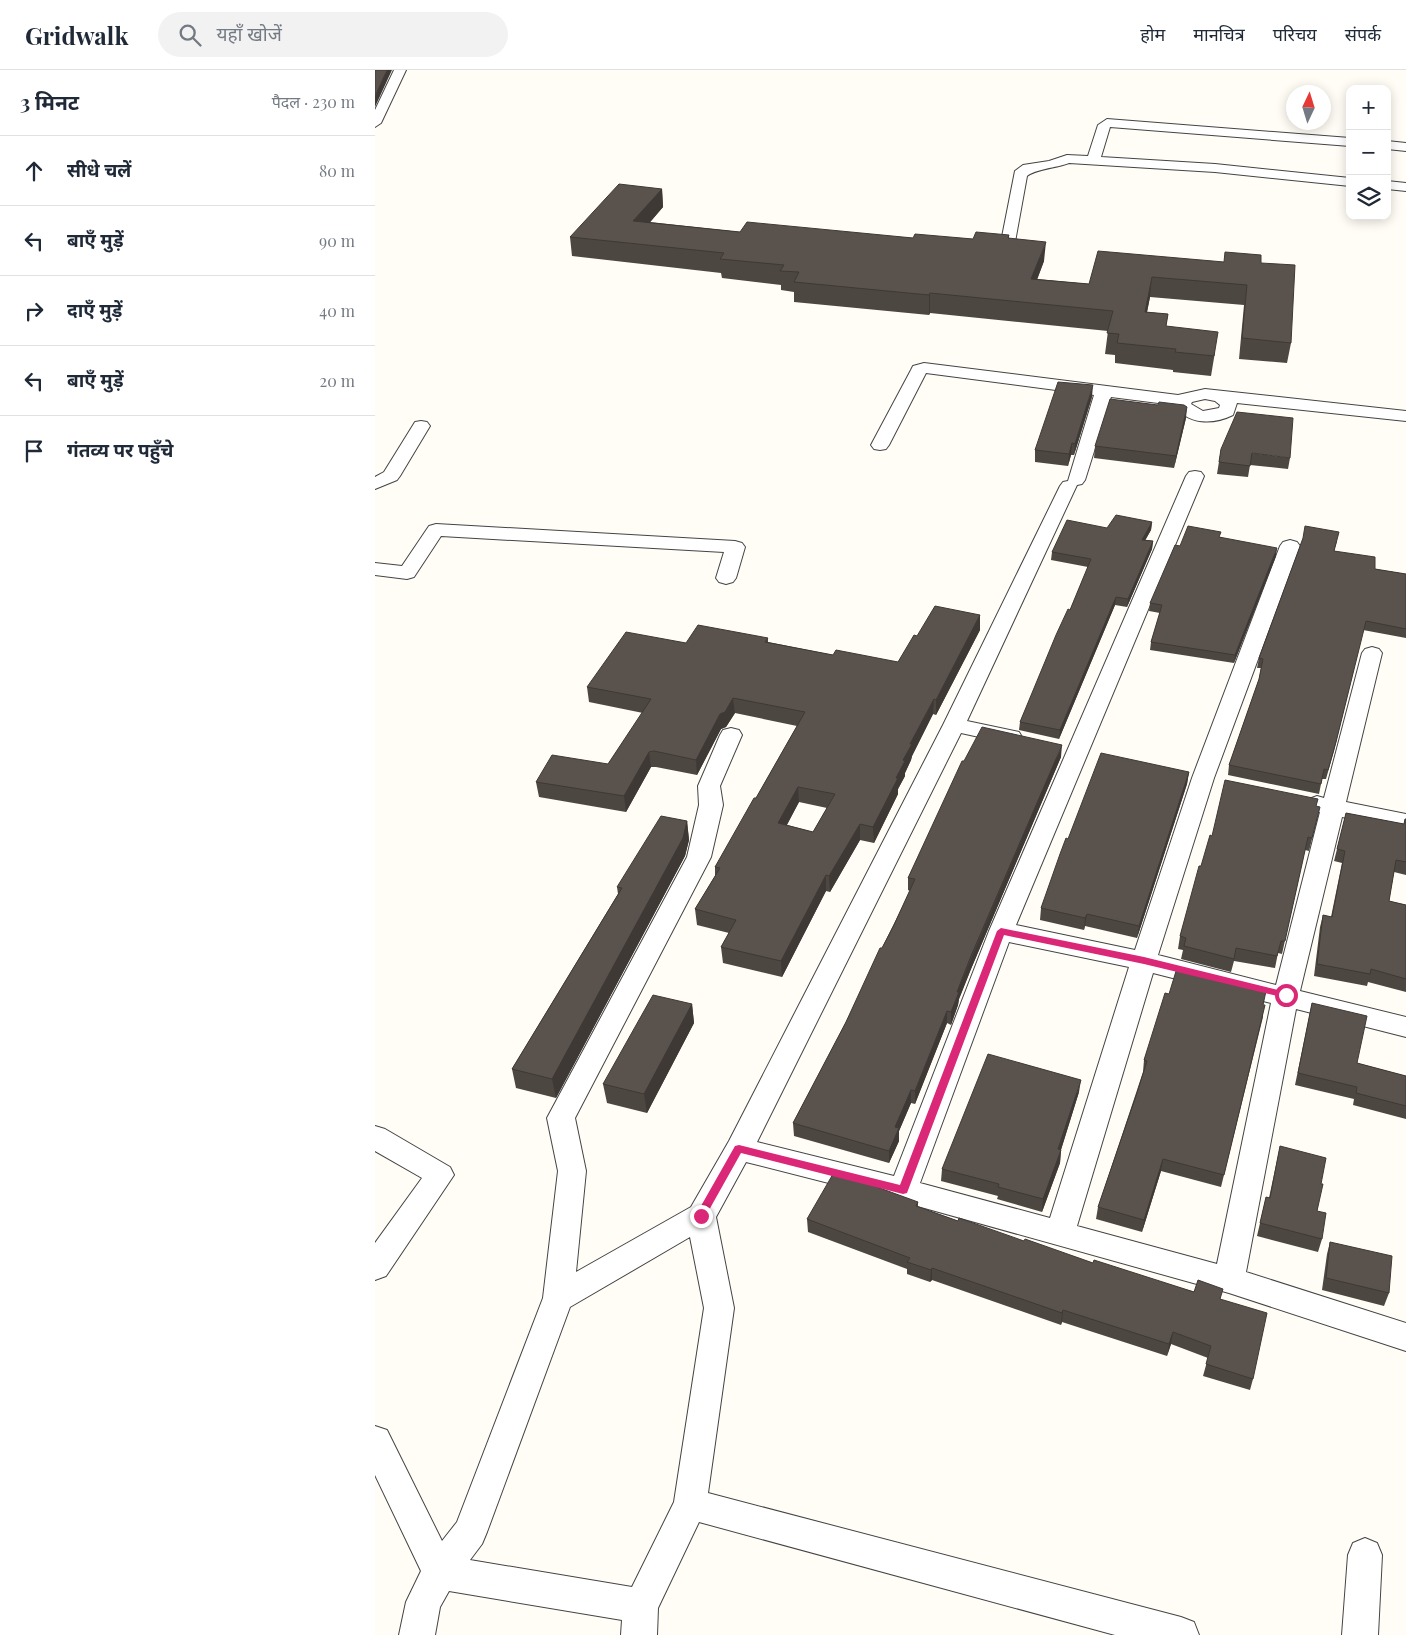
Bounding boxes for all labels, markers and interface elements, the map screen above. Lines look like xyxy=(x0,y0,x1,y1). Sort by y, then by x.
search box xyxy=(158,12,508,57)
text: Gridwalk xyxy=(25,19,128,51)
text: यहाँ खोजें xyxy=(216,20,282,46)
icon: search xyxy=(176,21,204,49)
text: होम xyxy=(1140,22,1165,46)
text: मानचित्र xyxy=(1193,22,1245,46)
text: परिचय xyxy=(1273,22,1317,46)
text: संपर्क xyxy=(1345,22,1381,46)
north arrow xyxy=(1286,85,1331,130)
map controls xyxy=(1346,85,1391,220)
button: + xyxy=(1346,85,1391,130)
text: 3 मिनट xyxy=(20,87,79,115)
text: पैदल · 230 m xyxy=(272,91,355,112)
button: − xyxy=(1346,130,1391,175)
text: सीधे चलें xyxy=(67,156,131,182)
icon: ahead xyxy=(20,157,48,185)
text: 80 m xyxy=(319,160,355,181)
button: layers xyxy=(1346,175,1391,220)
text: बाएँ मुड़ें xyxy=(67,226,124,252)
icon: left xyxy=(20,227,48,255)
text: 90 m xyxy=(319,230,355,251)
text: दाएँ मुड़ें xyxy=(67,296,122,322)
icon: right xyxy=(20,297,48,325)
text: 40 m xyxy=(319,300,355,321)
text: बाएँ मुड़ें xyxy=(67,366,124,392)
icon: left xyxy=(20,367,48,395)
text: 20 m xyxy=(320,370,355,391)
text: गंतव्य पर पहुँचे xyxy=(67,436,174,462)
icon: arrive xyxy=(20,437,48,465)
route start xyxy=(1275,984,1298,1007)
route end xyxy=(690,1205,713,1228)

